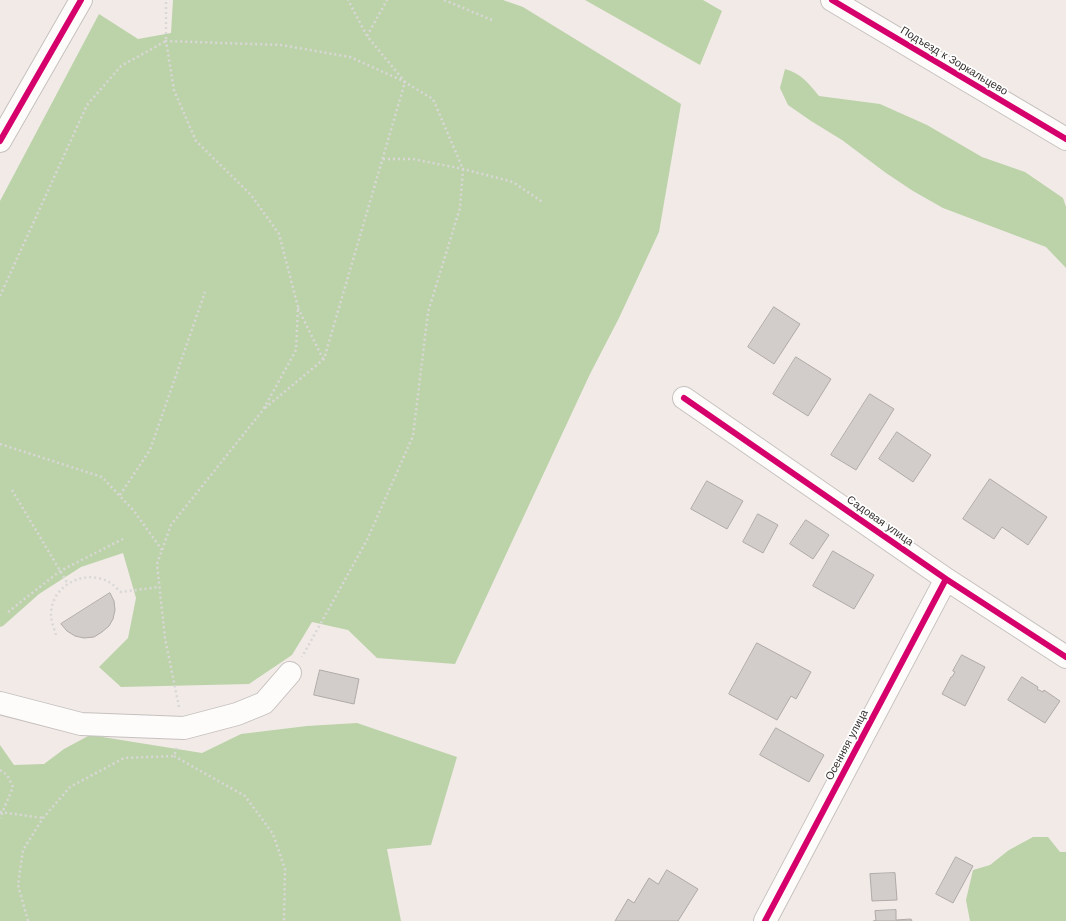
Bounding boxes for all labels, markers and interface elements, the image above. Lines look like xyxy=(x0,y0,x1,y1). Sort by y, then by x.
street label: Подъезд к Зоркальцево xyxy=(898,24,1010,98)
street label: Садовая улица xyxy=(844,493,916,549)
street label: Осенняя улица xyxy=(823,707,871,783)

